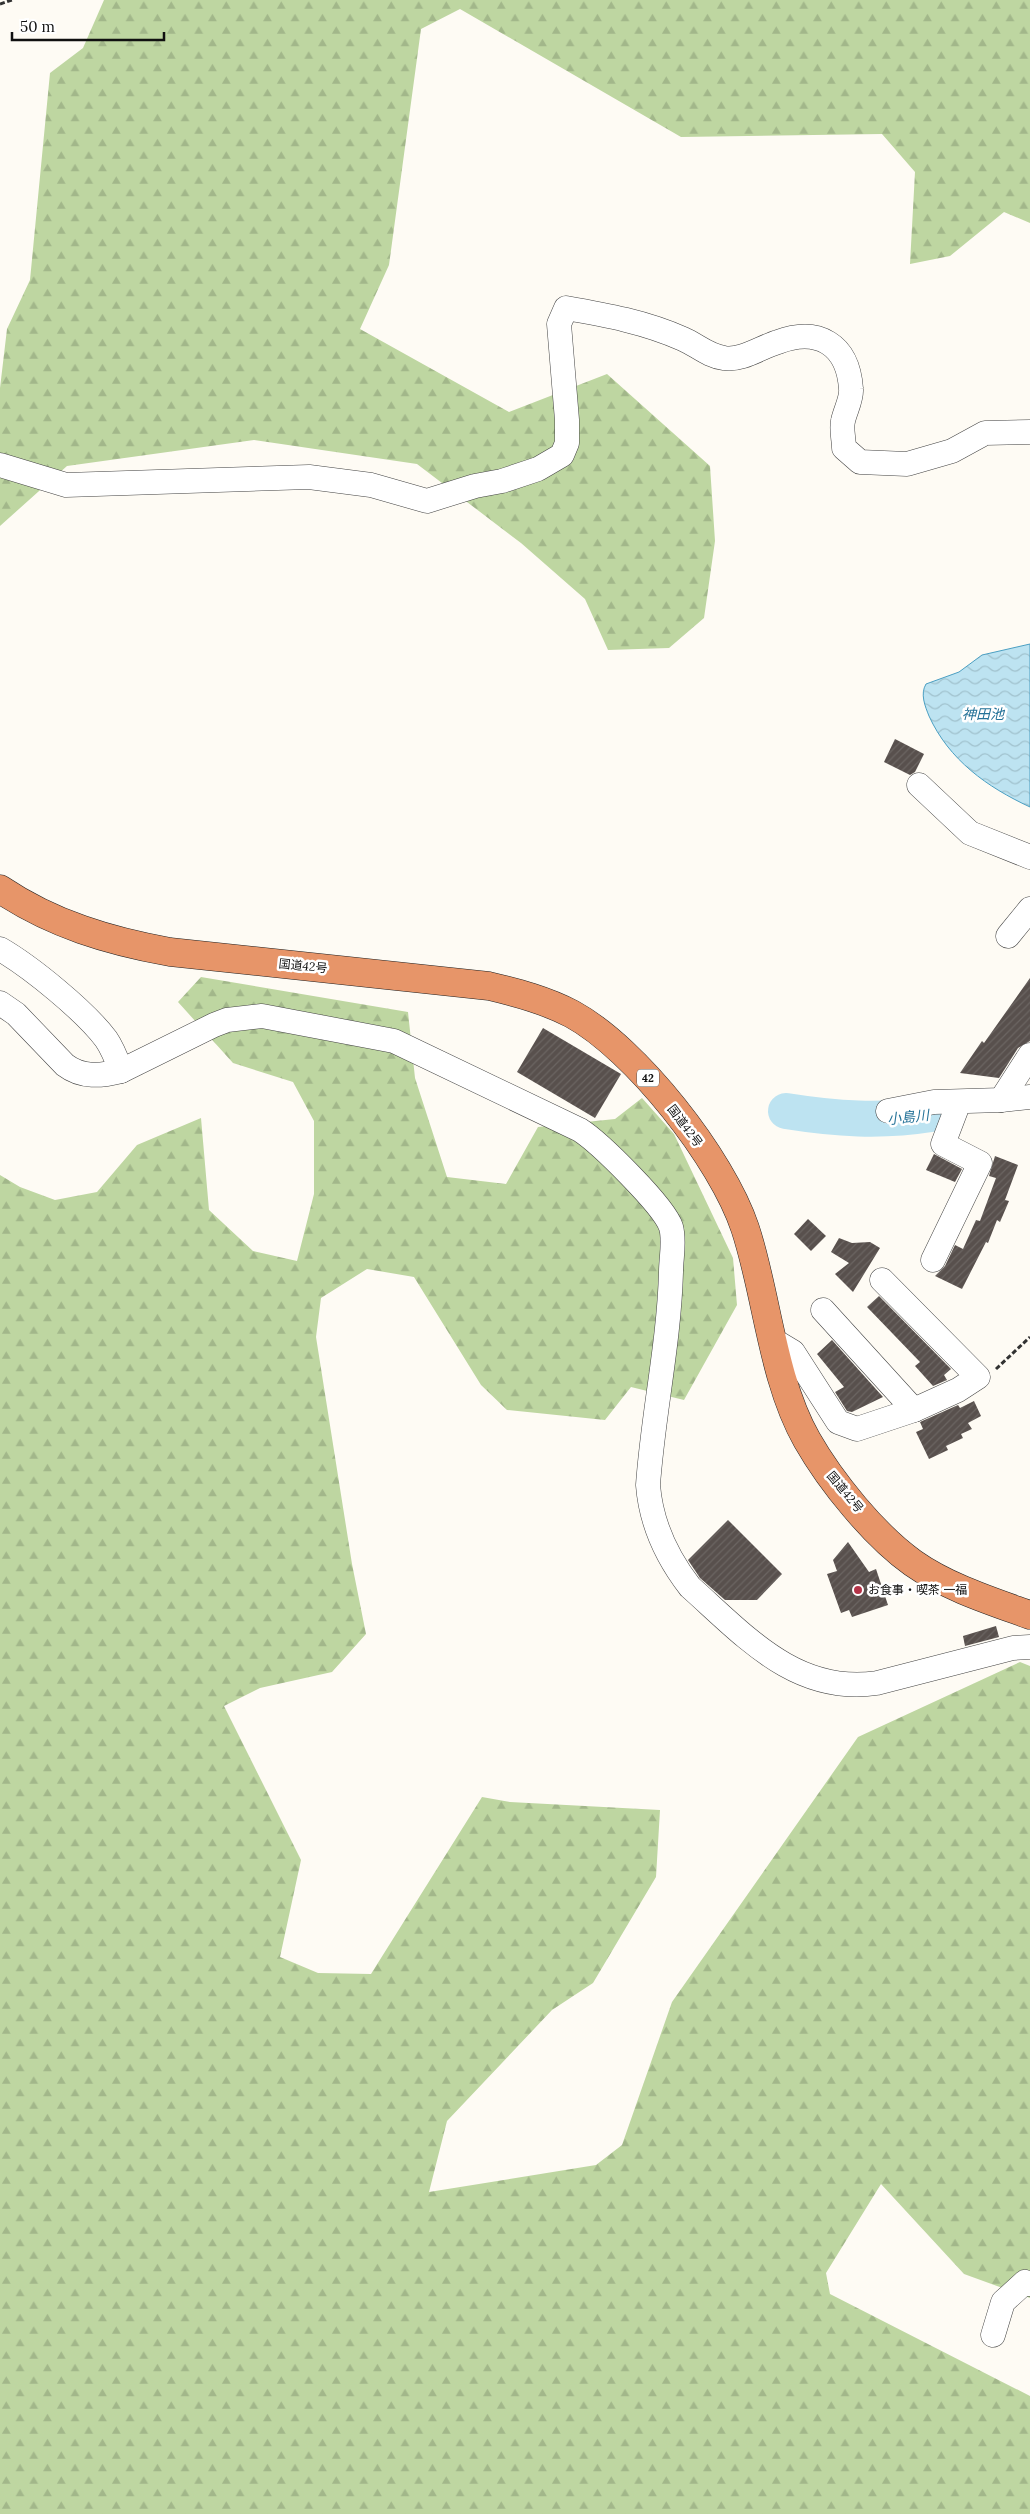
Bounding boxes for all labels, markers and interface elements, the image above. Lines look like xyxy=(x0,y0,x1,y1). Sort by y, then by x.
scale bar xyxy=(12,10,165,42)
text: 50 m xyxy=(20,17,55,36)
water label: 神田池 xyxy=(962,705,1006,723)
street label: 国道42号 xyxy=(278,955,328,976)
road number: 42 xyxy=(637,1070,659,1086)
street label: 国道42号 xyxy=(665,1102,706,1150)
water label: 小島川 xyxy=(886,1106,932,1128)
street label: 国道42号 xyxy=(824,1468,867,1515)
place label: お食事・喫茶 一福 xyxy=(868,1582,967,1597)
marker: お食事・喫茶 一福 xyxy=(852,1584,864,1596)

